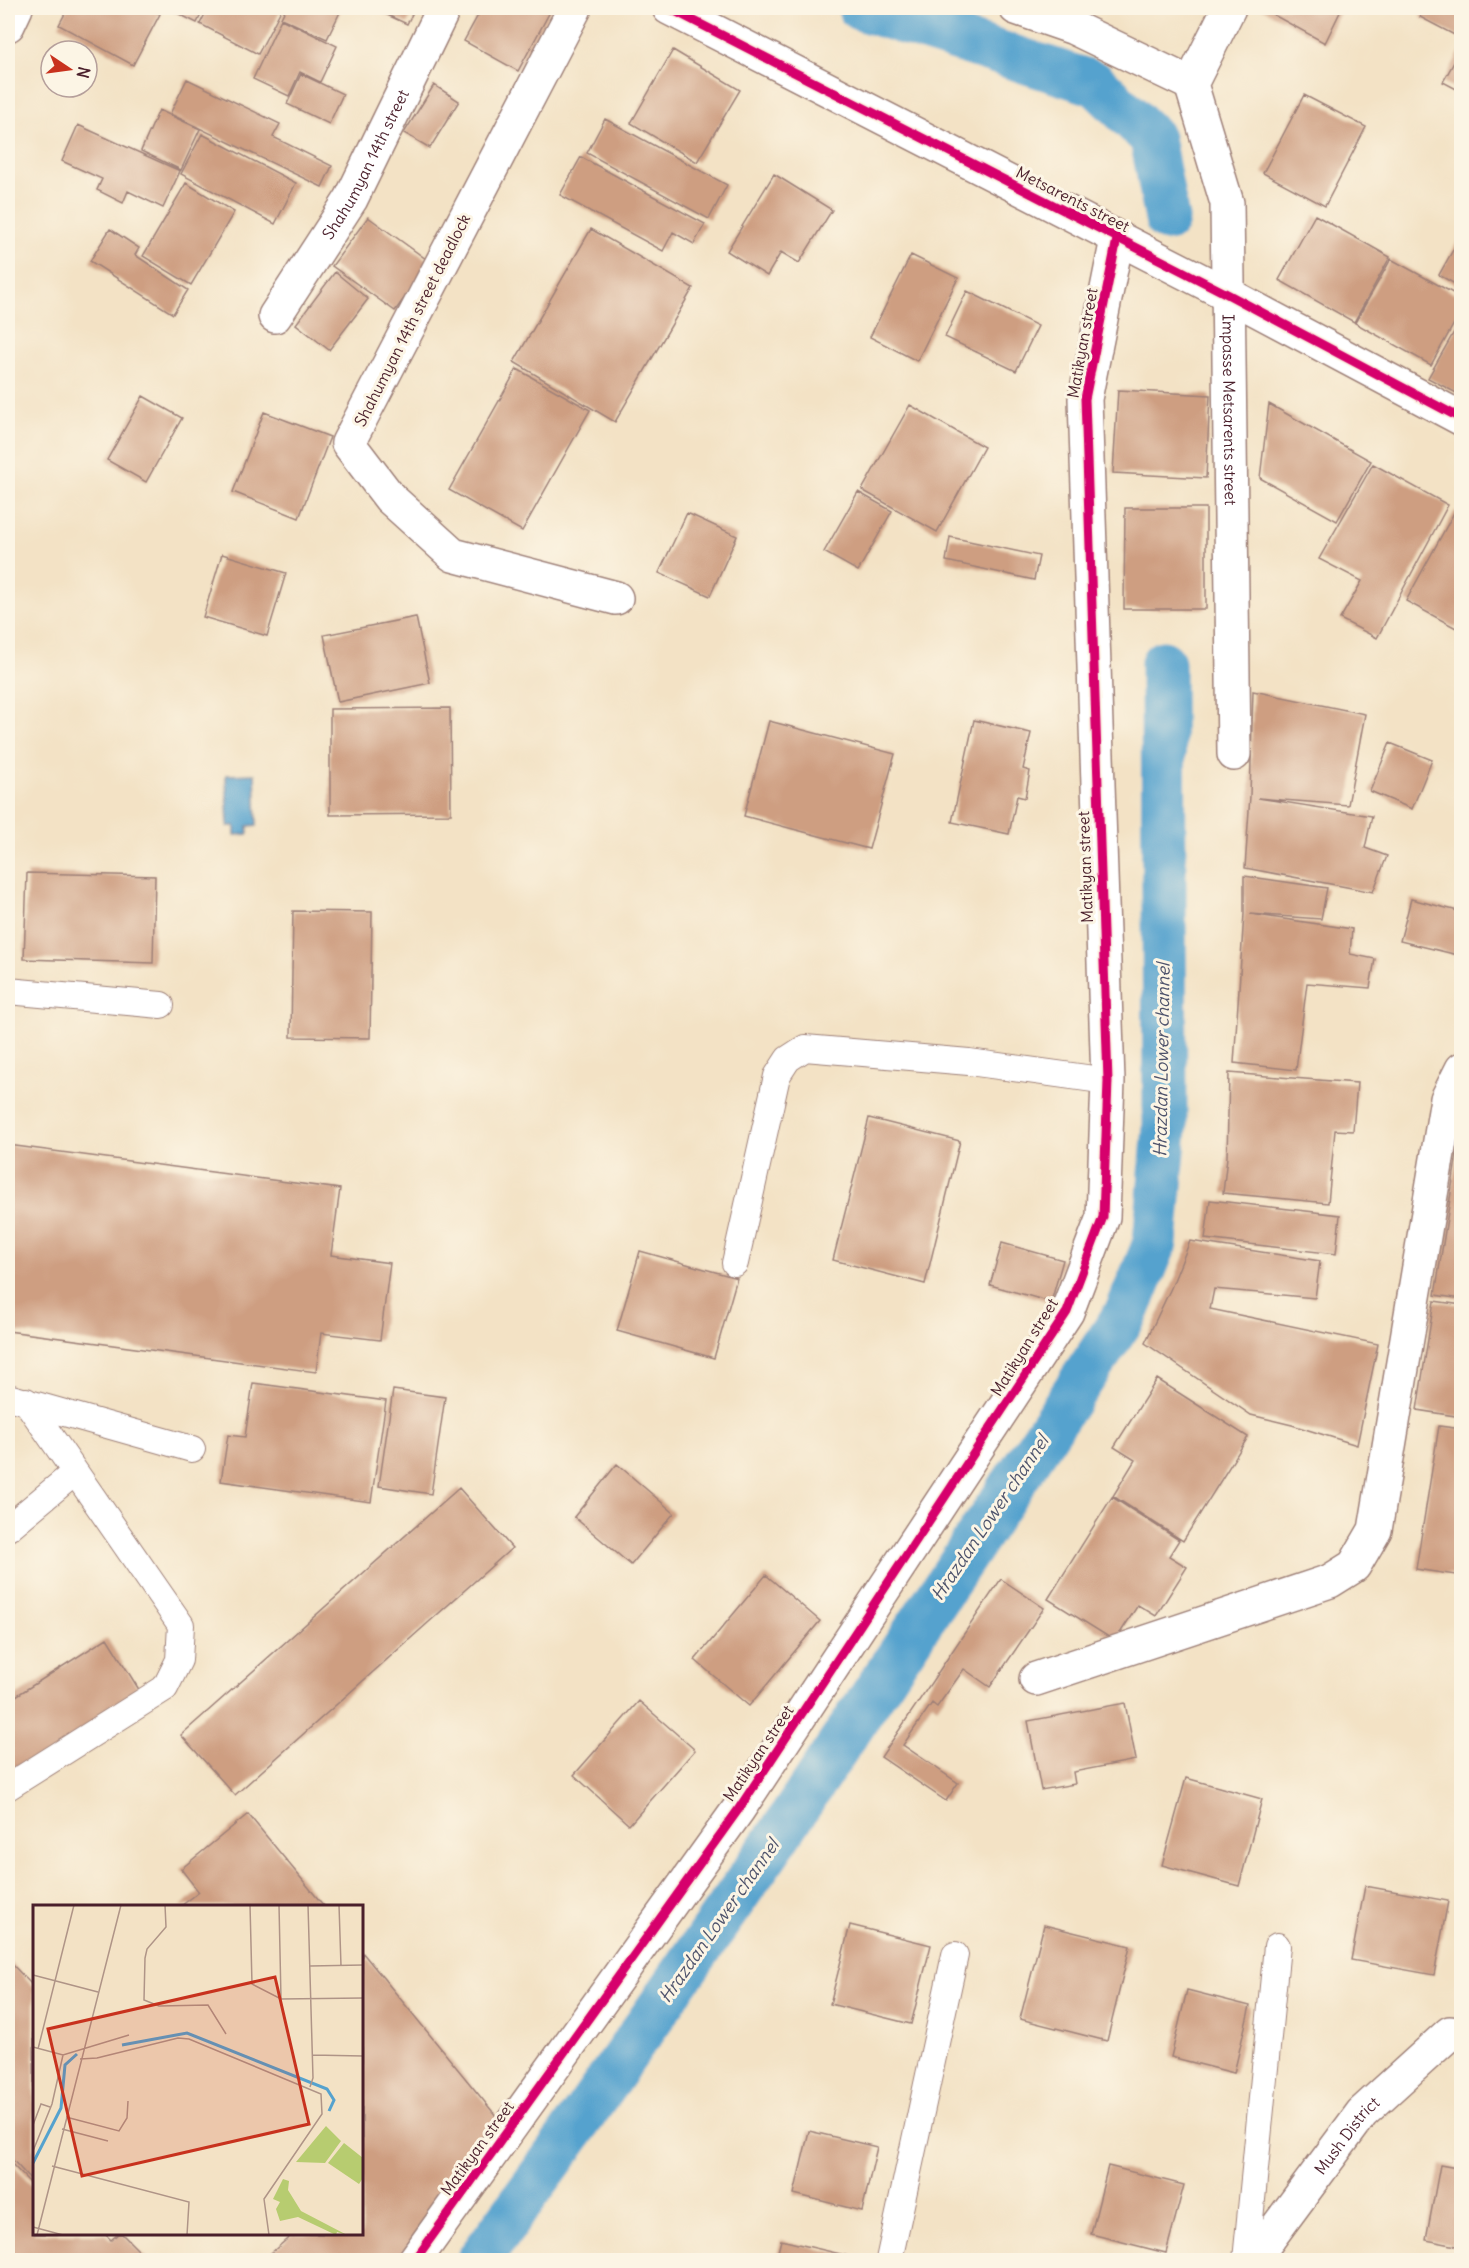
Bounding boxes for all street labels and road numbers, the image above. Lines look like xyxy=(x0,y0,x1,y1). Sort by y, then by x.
street label: Shahumyan 14th street xyxy=(318,86,413,243)
street label: Metsarents street xyxy=(1013,162,1134,237)
street label: Shahumyan 14th street deadlock xyxy=(350,211,474,429)
street label: Matikyan street xyxy=(1062,286,1102,400)
street label: Impasse Metsarents street xyxy=(1218,314,1241,506)
street label: Matikyan street xyxy=(1073,810,1097,923)
street label: Matikyan street xyxy=(986,1294,1062,1400)
street label: Matikyan street xyxy=(718,1701,798,1805)
street label: Mush District xyxy=(1310,2092,1384,2178)
street label: Matikyan street xyxy=(436,2096,518,2199)

